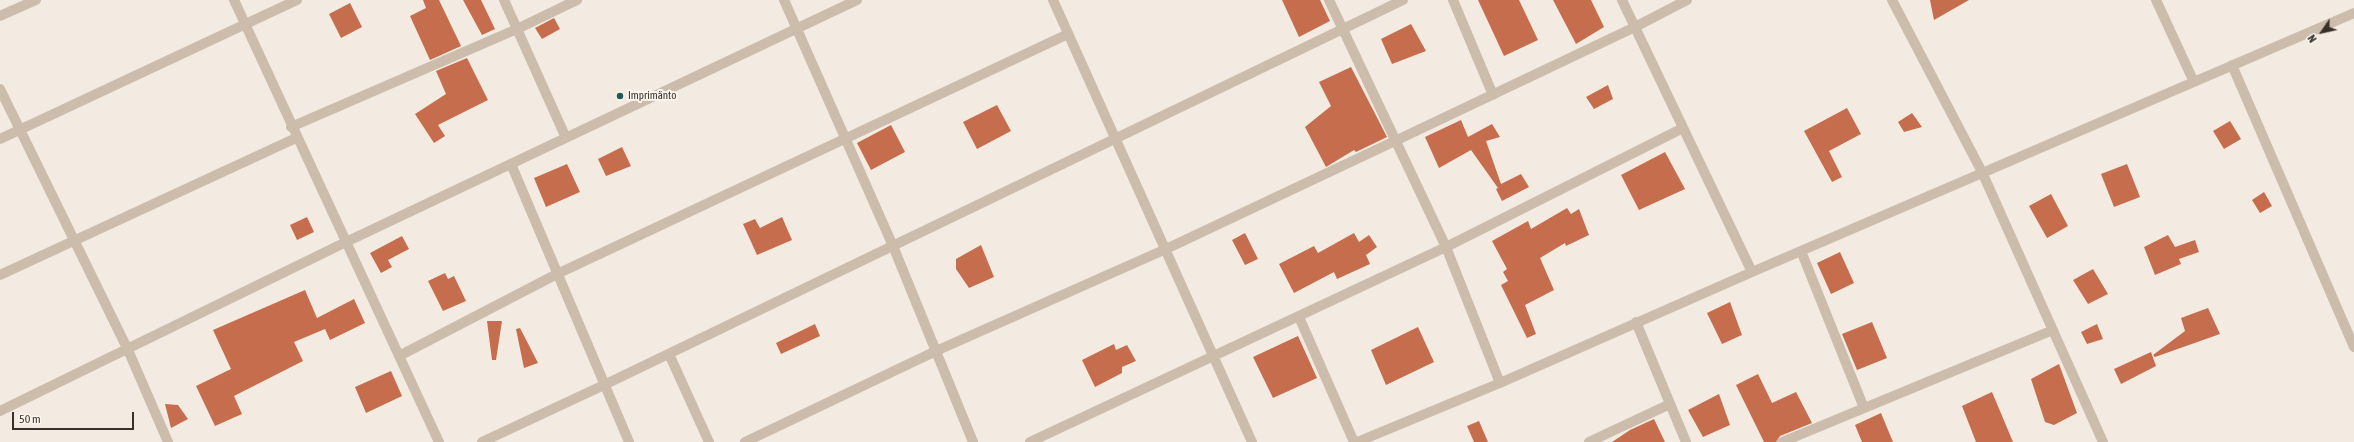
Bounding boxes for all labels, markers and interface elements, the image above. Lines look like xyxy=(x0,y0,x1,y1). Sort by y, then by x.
north arrow xyxy=(2302,12,2342,52)
text: N xyxy=(2305,33,2319,45)
place label: Imprimänto xyxy=(628,89,676,103)
marker: Imprimänto xyxy=(615,91,625,101)
scale bar xyxy=(14,404,136,430)
text: 50 m xyxy=(19,412,41,426)

